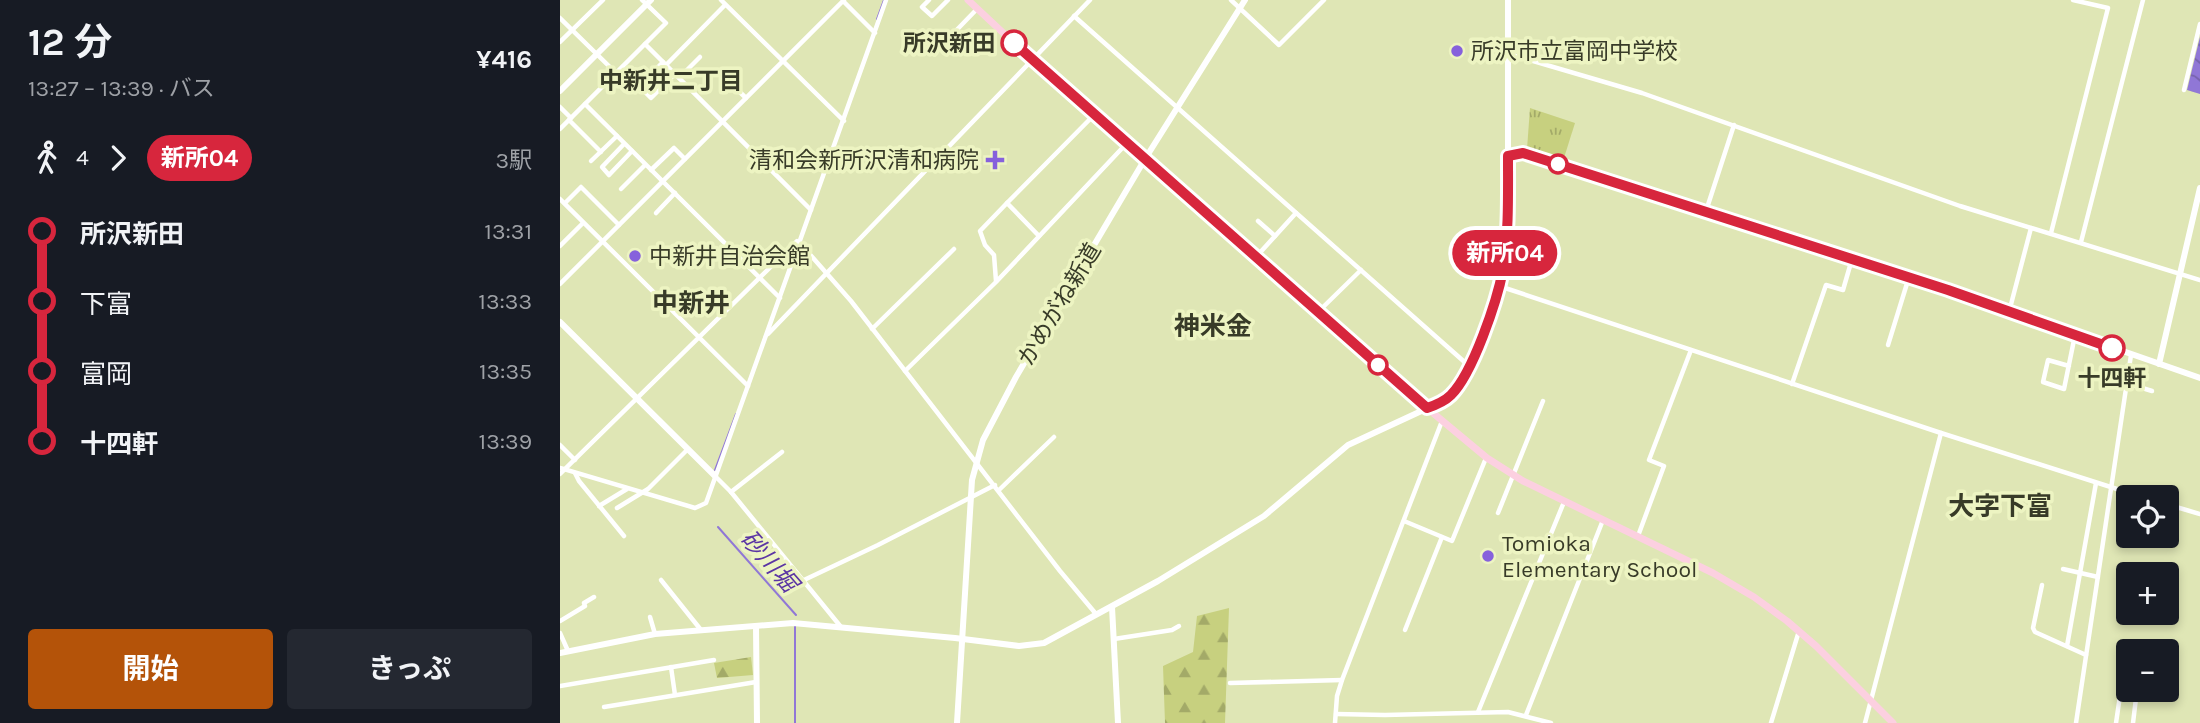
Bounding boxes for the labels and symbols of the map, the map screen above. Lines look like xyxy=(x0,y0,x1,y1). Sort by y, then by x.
place label: 所沢新田 xyxy=(903,30,995,57)
marker: 所沢新田 xyxy=(1001,30,1027,56)
place label: 所沢市立富岡中学校 xyxy=(1471,38,1678,65)
marker: 所沢市立富岡中学校 xyxy=(1449,43,1465,59)
district label: 中新井二丁目 xyxy=(599,67,743,95)
place label: 清和会新所沢清和病院 xyxy=(749,147,979,174)
marker: 清和会新所沢清和病院 xyxy=(985,150,1005,170)
unlabelled marker xyxy=(1548,154,1568,174)
line badge: 新所04 xyxy=(1456,230,1554,276)
street label: かめがね新道 xyxy=(1012,238,1107,370)
place label: 中新井自治会館 xyxy=(649,243,810,270)
marker: 中新井自治会館 xyxy=(627,248,643,264)
district label: 中新井 xyxy=(652,288,730,319)
district label: 神米金 xyxy=(1174,311,1252,342)
marker: 十四軒 xyxy=(2099,335,2125,361)
unlabelled marker xyxy=(1368,355,1388,375)
place label: 十四軒 xyxy=(2078,365,2147,392)
district label: 大字下富 xyxy=(1948,491,2052,522)
water label: 砂川堀 xyxy=(735,525,806,600)
place label: Tomioka Elementary School xyxy=(1502,530,1697,583)
marker: Tomioka Elementary School xyxy=(1480,548,1496,564)

